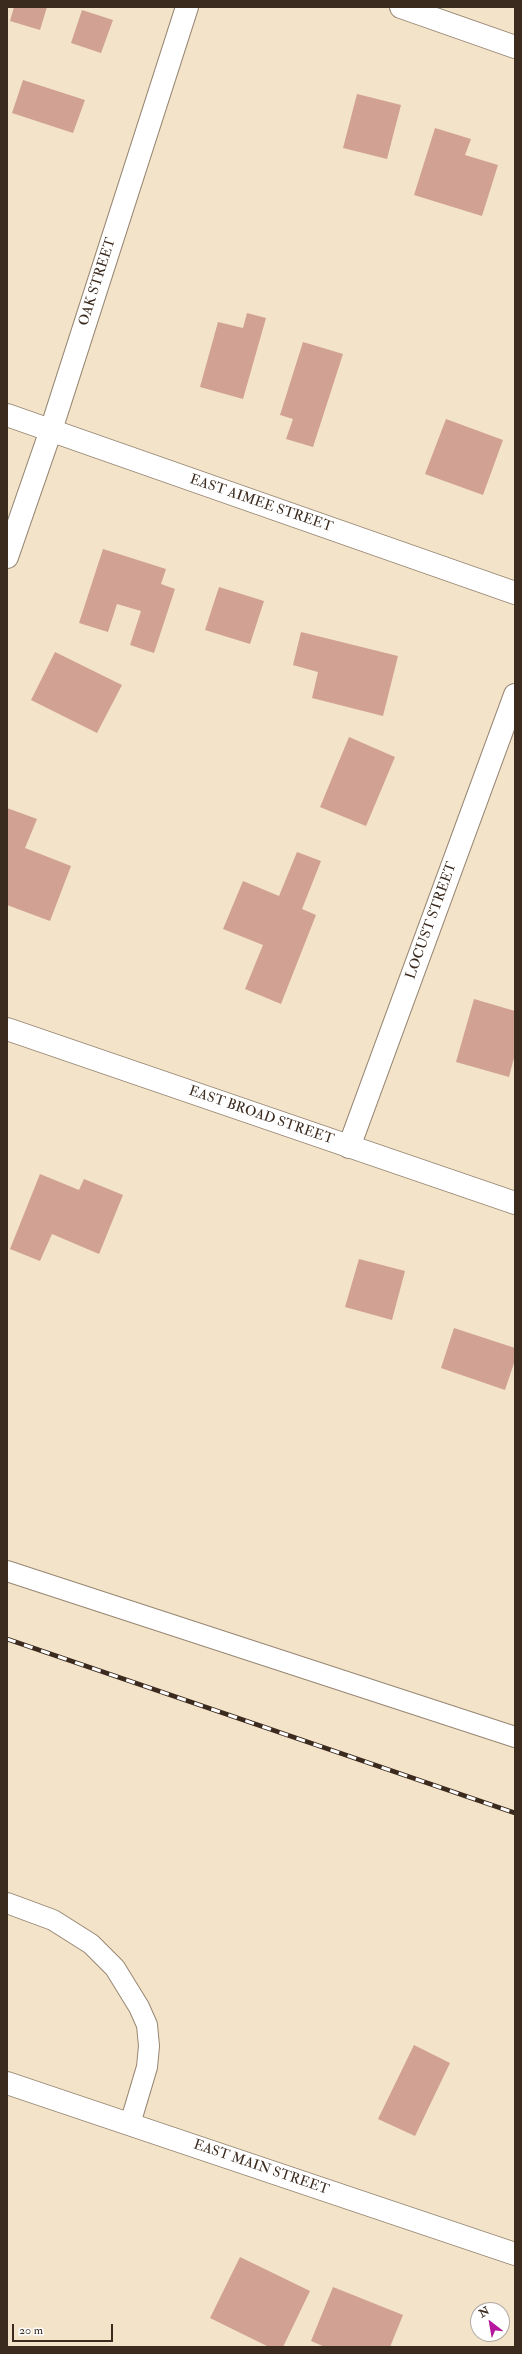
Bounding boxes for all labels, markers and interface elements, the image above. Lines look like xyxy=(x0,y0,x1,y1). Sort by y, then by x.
street label: OAK STREET xyxy=(76,236,120,328)
street label: EAST AIMEE STREET xyxy=(187,472,335,536)
street label: LOCUST STREET xyxy=(403,860,461,982)
street label: EAST BROAD STREET xyxy=(186,1083,336,1149)
street label: EAST MAIN STREET xyxy=(191,2137,331,2199)
north arrow xyxy=(470,2302,510,2342)
text: N xyxy=(476,2304,492,2320)
scale bar xyxy=(14,2316,115,2342)
text: 20 m xyxy=(19,2323,43,2338)

